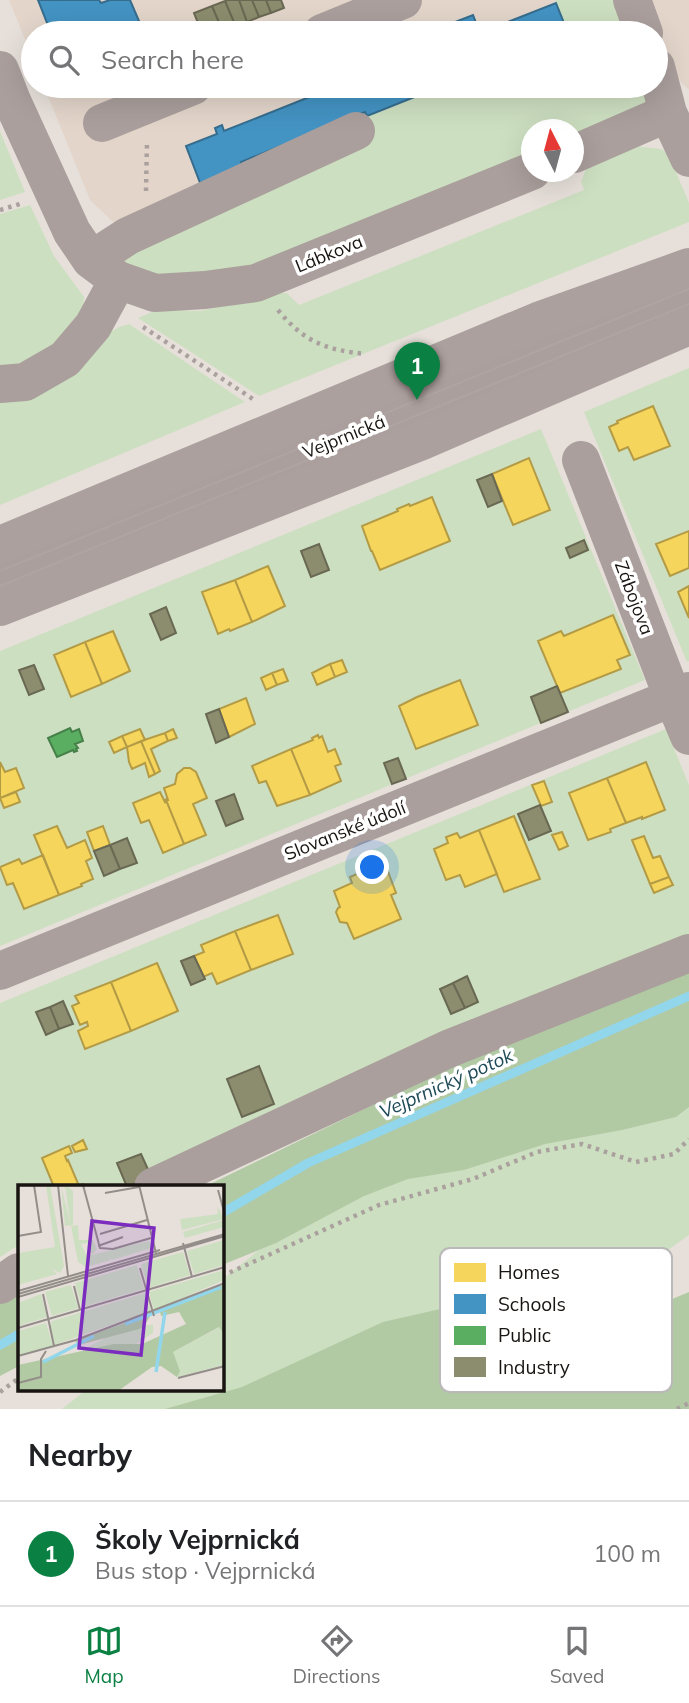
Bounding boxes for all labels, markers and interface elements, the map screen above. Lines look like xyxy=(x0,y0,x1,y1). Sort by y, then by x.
search box xyxy=(21,21,668,98)
icon: search xyxy=(45,41,83,79)
text: Search here xyxy=(101,43,244,76)
north arrow xyxy=(521,119,584,182)
street label: Lábkova xyxy=(292,230,366,277)
pin: 1 xyxy=(394,342,440,400)
street label: Vejprnická xyxy=(299,410,388,463)
street label: Zábojova xyxy=(610,558,659,638)
street label: Slovanské údolí xyxy=(281,795,410,865)
your location xyxy=(355,850,389,884)
water label: Vejprnický potok xyxy=(375,1042,518,1123)
inset map xyxy=(18,1185,224,1392)
legend xyxy=(440,1248,672,1392)
text: Homes xyxy=(498,1260,560,1284)
text: Schools xyxy=(498,1292,566,1316)
text: Public xyxy=(498,1323,551,1347)
text: Industry xyxy=(498,1355,570,1379)
text: Nearby xyxy=(28,1436,132,1474)
text: Školy Vejprnická xyxy=(95,1523,300,1556)
text: 1 xyxy=(44,1539,58,1568)
text: 100 m xyxy=(593,1539,661,1568)
text: Bus stop · Vejprnická xyxy=(95,1556,316,1585)
tab: Map xyxy=(85,1622,124,1688)
tab: Directions xyxy=(293,1622,381,1688)
tab: Saved xyxy=(550,1622,604,1688)

